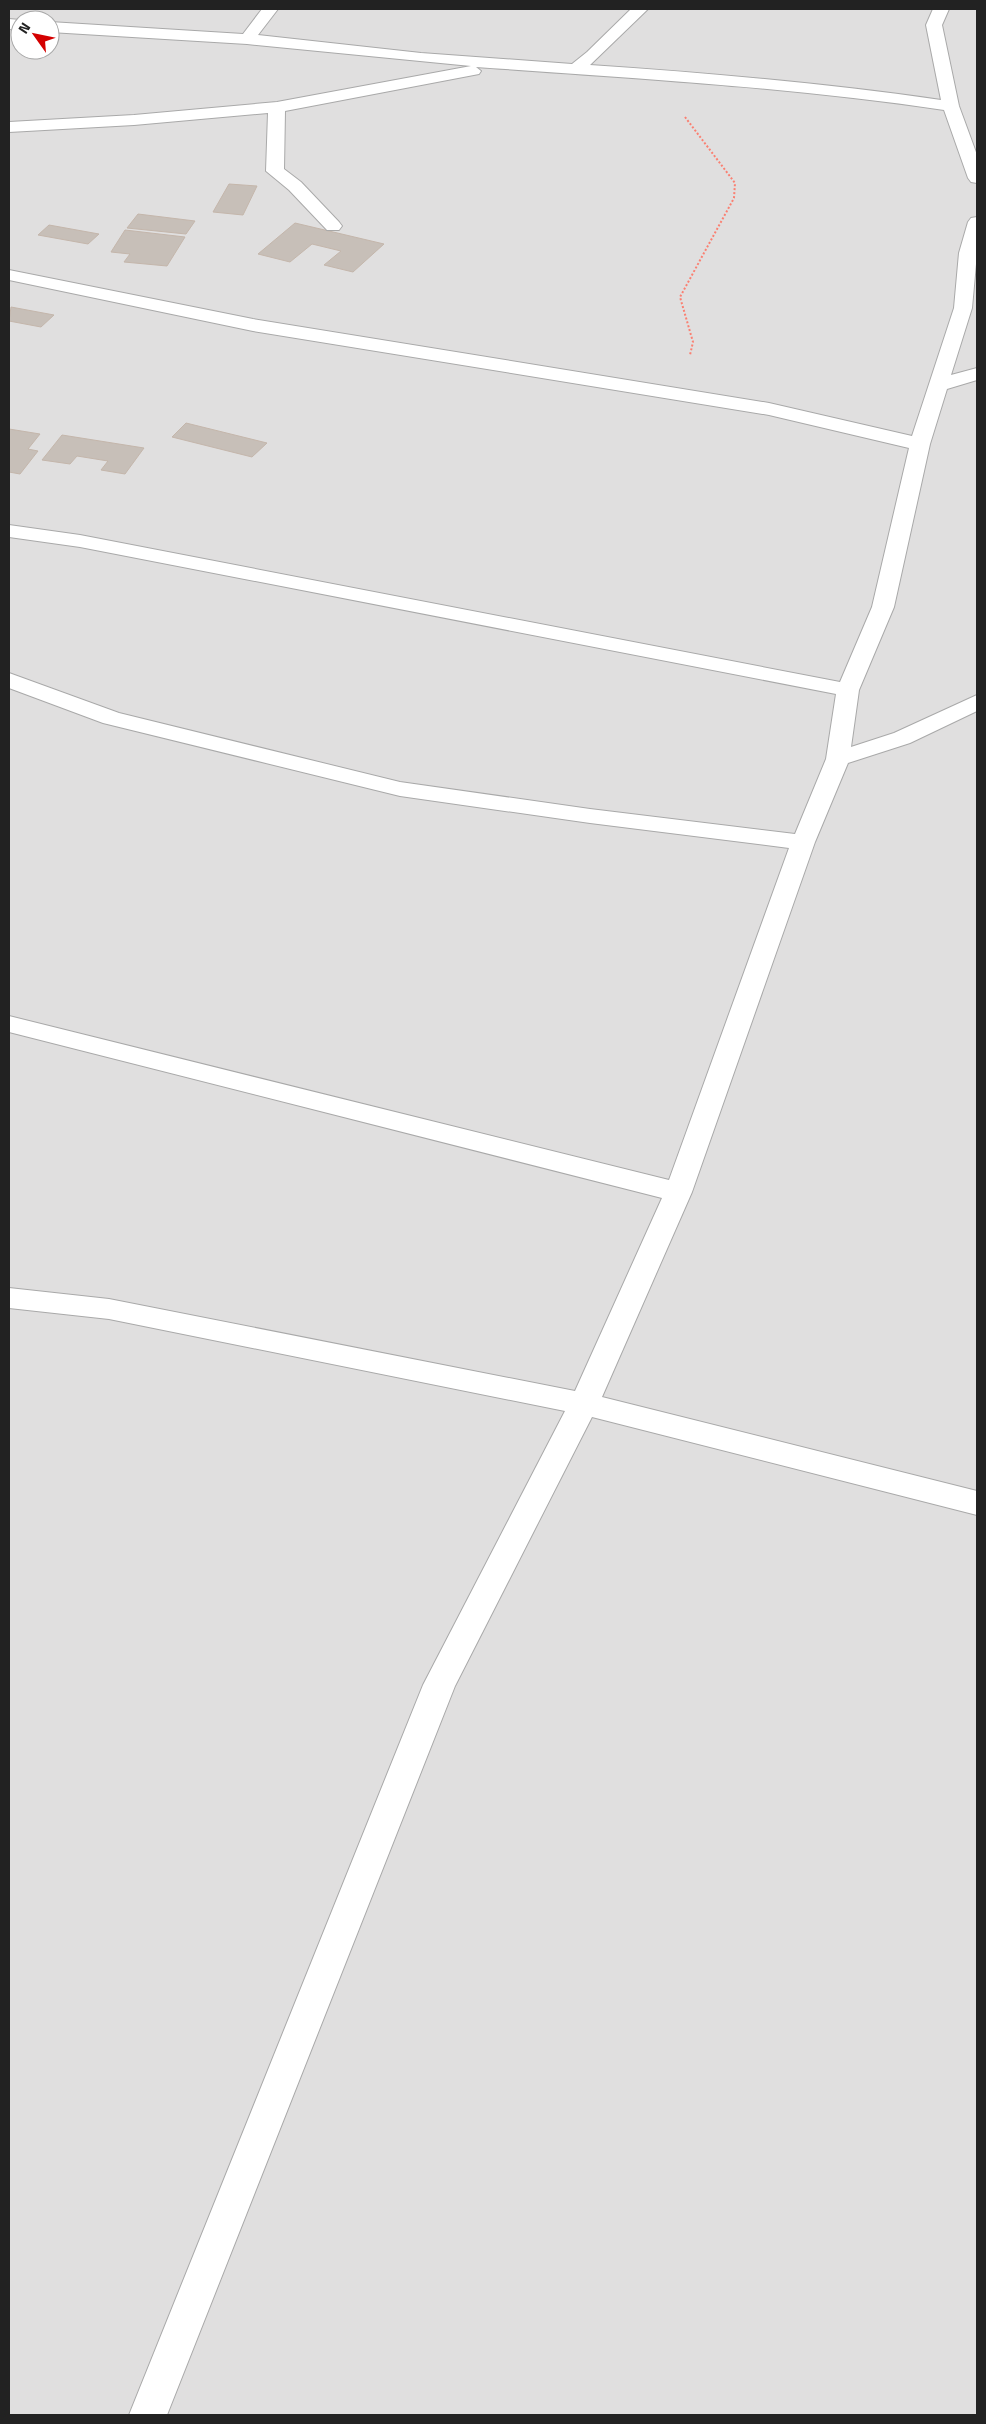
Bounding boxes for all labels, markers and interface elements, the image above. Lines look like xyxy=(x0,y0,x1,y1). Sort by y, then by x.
north arrow xyxy=(10,10,60,60)
text: N xyxy=(12,18,35,37)

